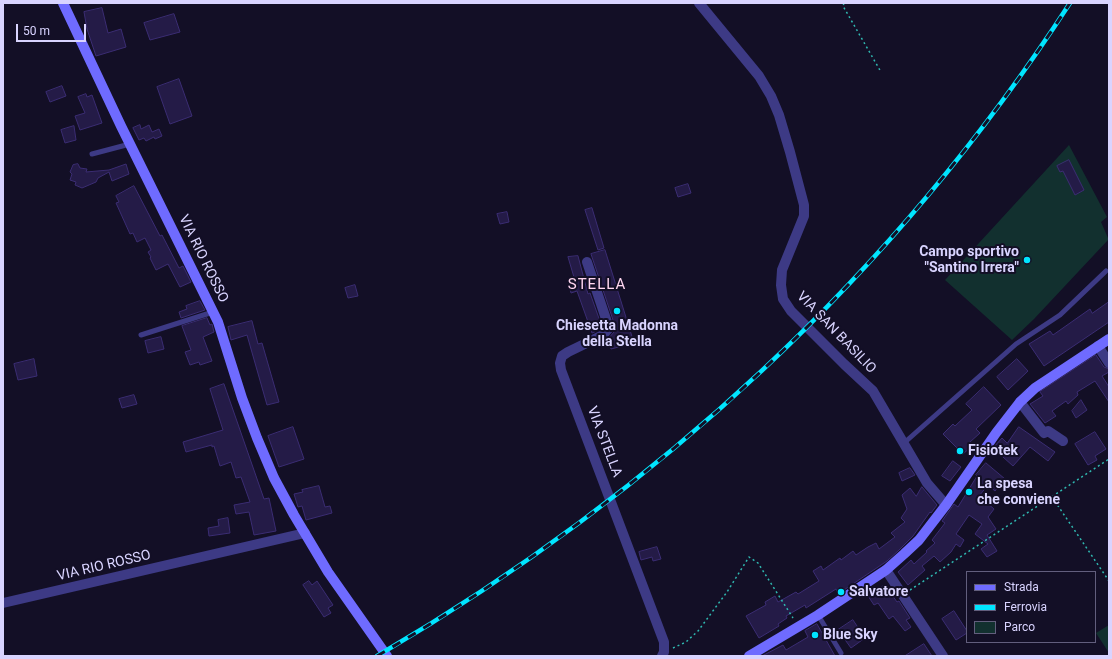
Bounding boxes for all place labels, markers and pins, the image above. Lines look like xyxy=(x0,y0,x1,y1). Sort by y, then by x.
place label: Campo sportivo "Santino Irrera" xyxy=(919,244,1019,276)
marker: Campo sportivo "Santino Irrera" xyxy=(1022,255,1032,265)
marker: Chiesetta Madonna della Stella xyxy=(612,306,622,316)
place label: Chiesetta Madonna della Stella xyxy=(556,318,678,350)
place label: Fisiotek xyxy=(968,443,1018,459)
marker: Fisiotek xyxy=(955,446,965,456)
place label: La spesa che conviene xyxy=(977,476,1060,508)
marker: La spesa che conviene xyxy=(964,487,974,497)
place label: Salvatore xyxy=(849,584,908,600)
marker: Salvatore xyxy=(836,587,846,597)
place label: Blue Sky xyxy=(823,627,878,643)
marker: Blue Sky xyxy=(810,630,820,640)

